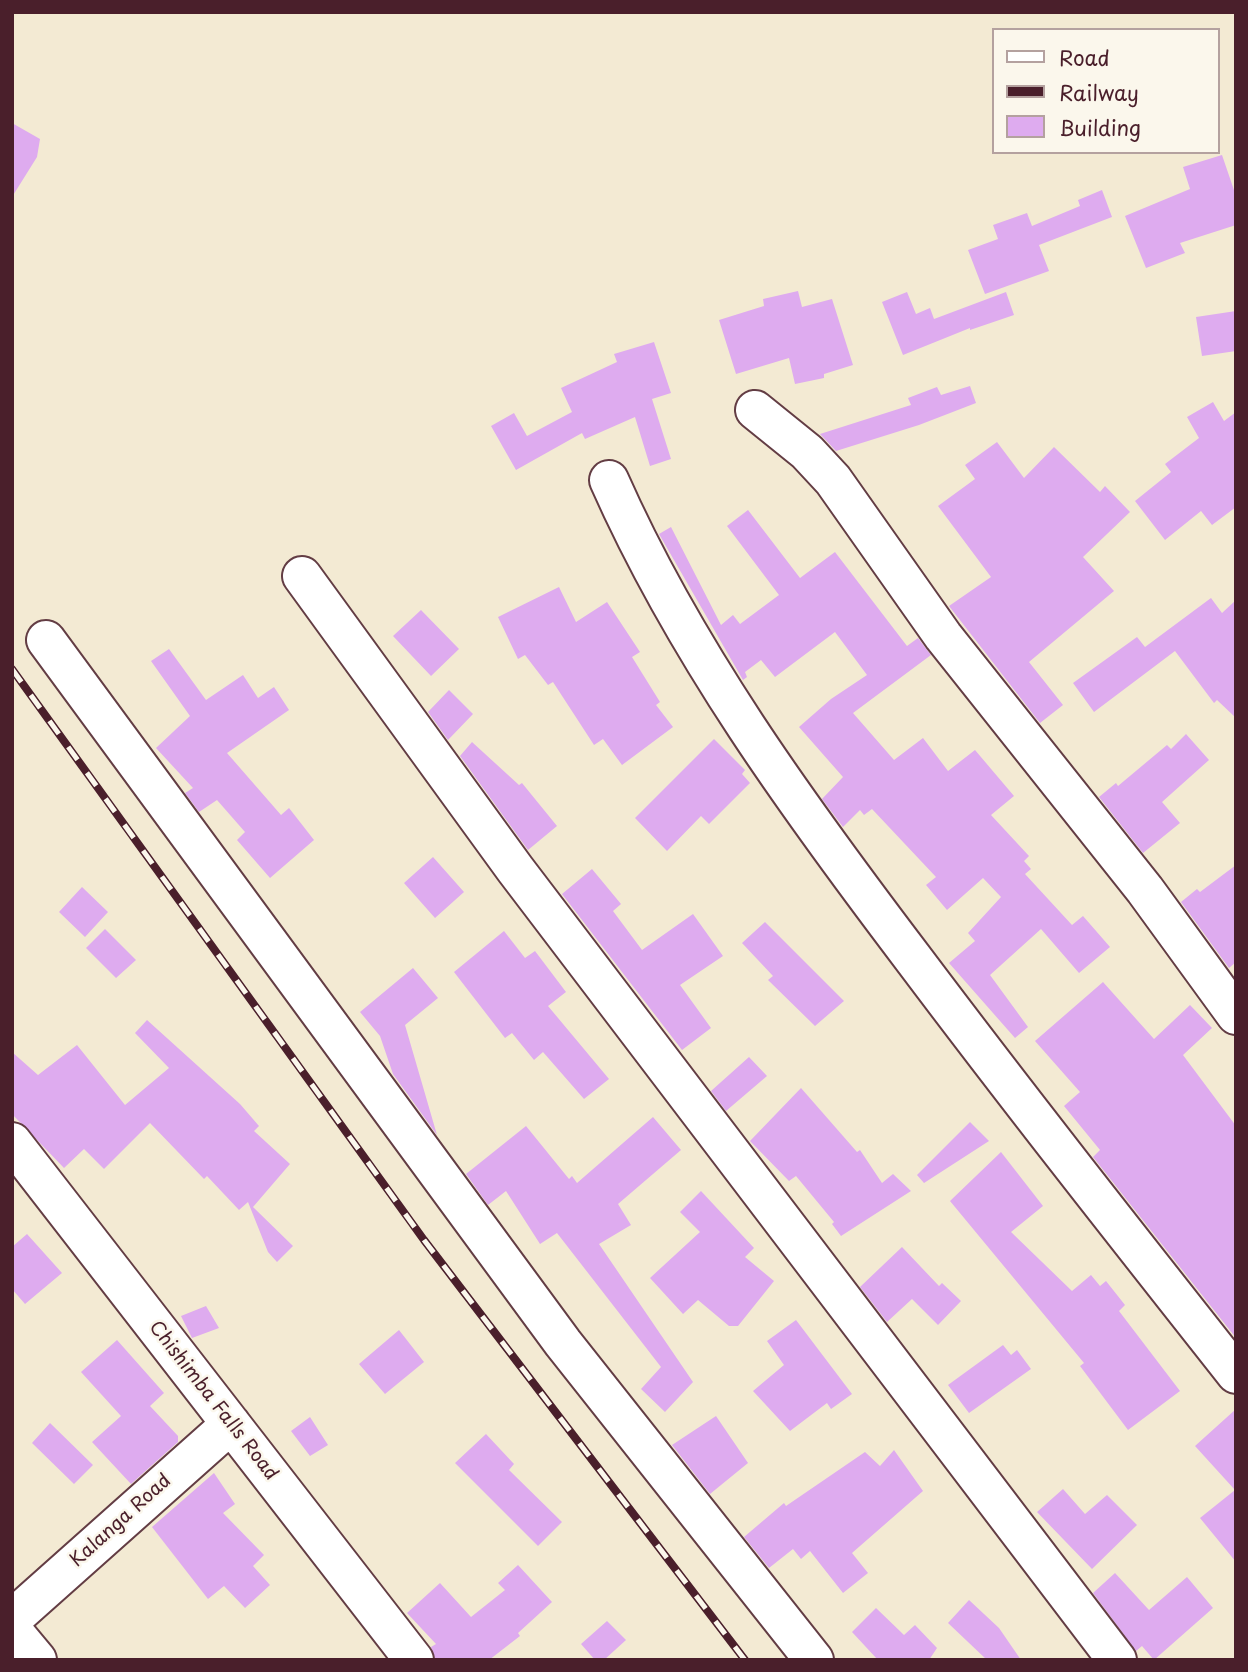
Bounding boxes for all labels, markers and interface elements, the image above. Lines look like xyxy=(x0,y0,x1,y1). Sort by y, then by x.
legend xyxy=(992,28,1220,154)
text: Road xyxy=(1059,41,1110,73)
text: Railway xyxy=(1059,76,1139,108)
text: Building xyxy=(1059,111,1141,143)
street label: Chishimba Falls Road xyxy=(144,1317,282,1485)
street label: Kalanga Road xyxy=(66,1470,176,1572)

